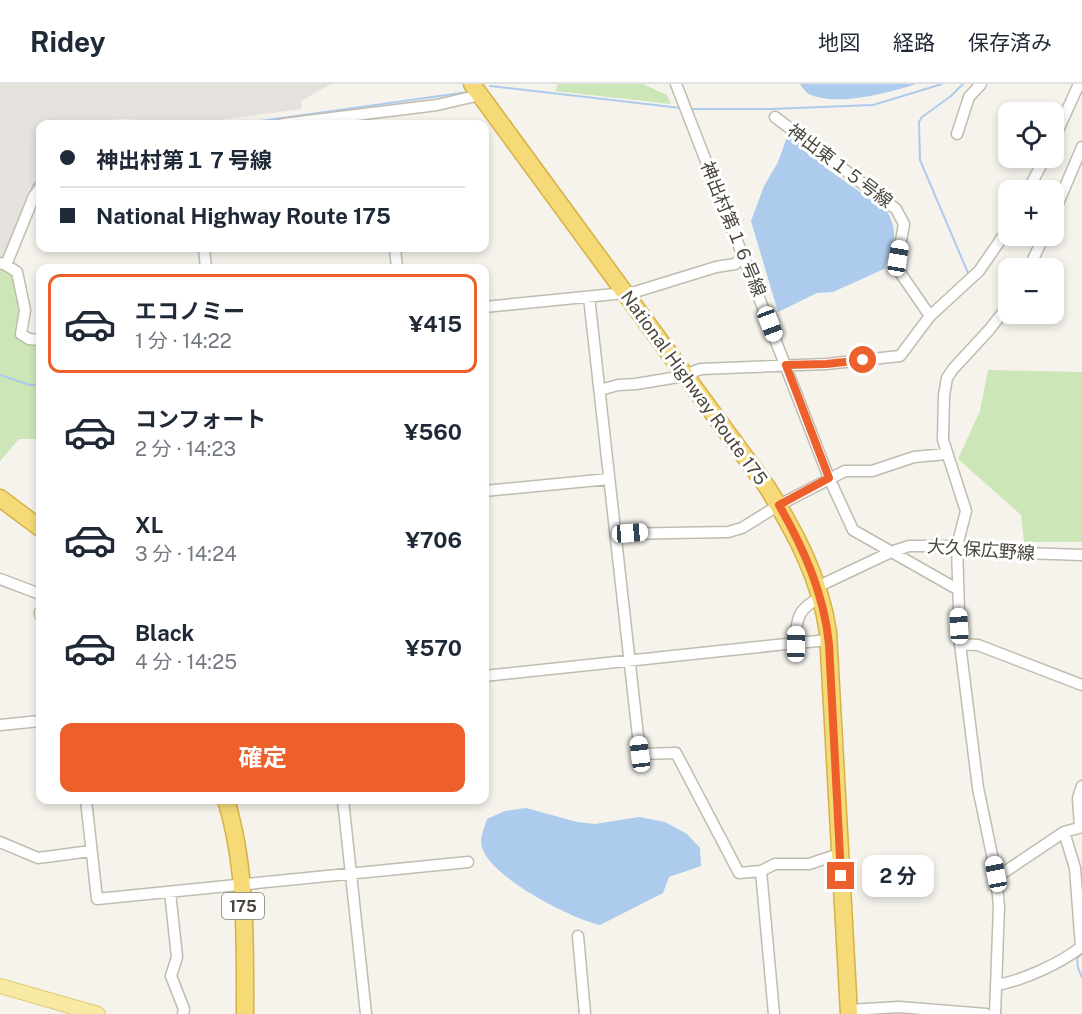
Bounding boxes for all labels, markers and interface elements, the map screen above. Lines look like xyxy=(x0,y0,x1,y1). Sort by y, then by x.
text: Ridey xyxy=(30,25,105,58)
text: 地図 xyxy=(818,30,860,55)
text: 経路 xyxy=(893,30,935,55)
text: 保存済み xyxy=(968,30,1052,55)
map controls xyxy=(998,102,1064,324)
button: locate xyxy=(998,102,1064,168)
street label: 神出東１５号線 xyxy=(784,119,897,212)
text: 神出村第１７号線 xyxy=(96,147,272,173)
street label: 神出村第１６号線 xyxy=(697,158,770,300)
button: + xyxy=(998,180,1064,246)
text: National Highway Route 175 xyxy=(96,203,391,229)
car xyxy=(886,239,910,277)
button: − xyxy=(998,258,1064,324)
street label: National Highway Route 175 xyxy=(617,286,772,489)
icon: car xyxy=(63,297,117,351)
text: エコノミー xyxy=(135,298,245,324)
car xyxy=(755,304,785,344)
text: ¥415 xyxy=(409,311,462,337)
text: 1 分 · 14:22 xyxy=(135,329,232,353)
route start xyxy=(849,346,876,373)
icon: car xyxy=(63,405,117,459)
text: コンフォート xyxy=(135,406,266,432)
text: ¥560 xyxy=(404,419,462,445)
text: 2 分 · 14:23 xyxy=(135,437,236,461)
text: XL xyxy=(135,512,163,538)
icon: car xyxy=(63,513,117,567)
car xyxy=(611,523,649,543)
text: ¥706 xyxy=(405,527,462,553)
street label: 大久保広野線 xyxy=(926,535,1036,564)
text: 3 分 · 14:24 xyxy=(135,542,237,566)
car xyxy=(949,608,969,644)
text: Black xyxy=(135,620,194,646)
icon: car xyxy=(63,621,117,675)
car xyxy=(787,626,805,662)
text: ¥570 xyxy=(405,635,462,661)
text: 4 分 · 14:25 xyxy=(135,650,237,674)
button: 確定 xyxy=(60,723,465,792)
car xyxy=(629,735,651,773)
callout: 2 分 xyxy=(862,855,934,897)
car xyxy=(984,855,1008,893)
route end xyxy=(827,862,854,889)
text: 2 分 xyxy=(879,864,917,888)
road number: 175 xyxy=(222,893,264,919)

